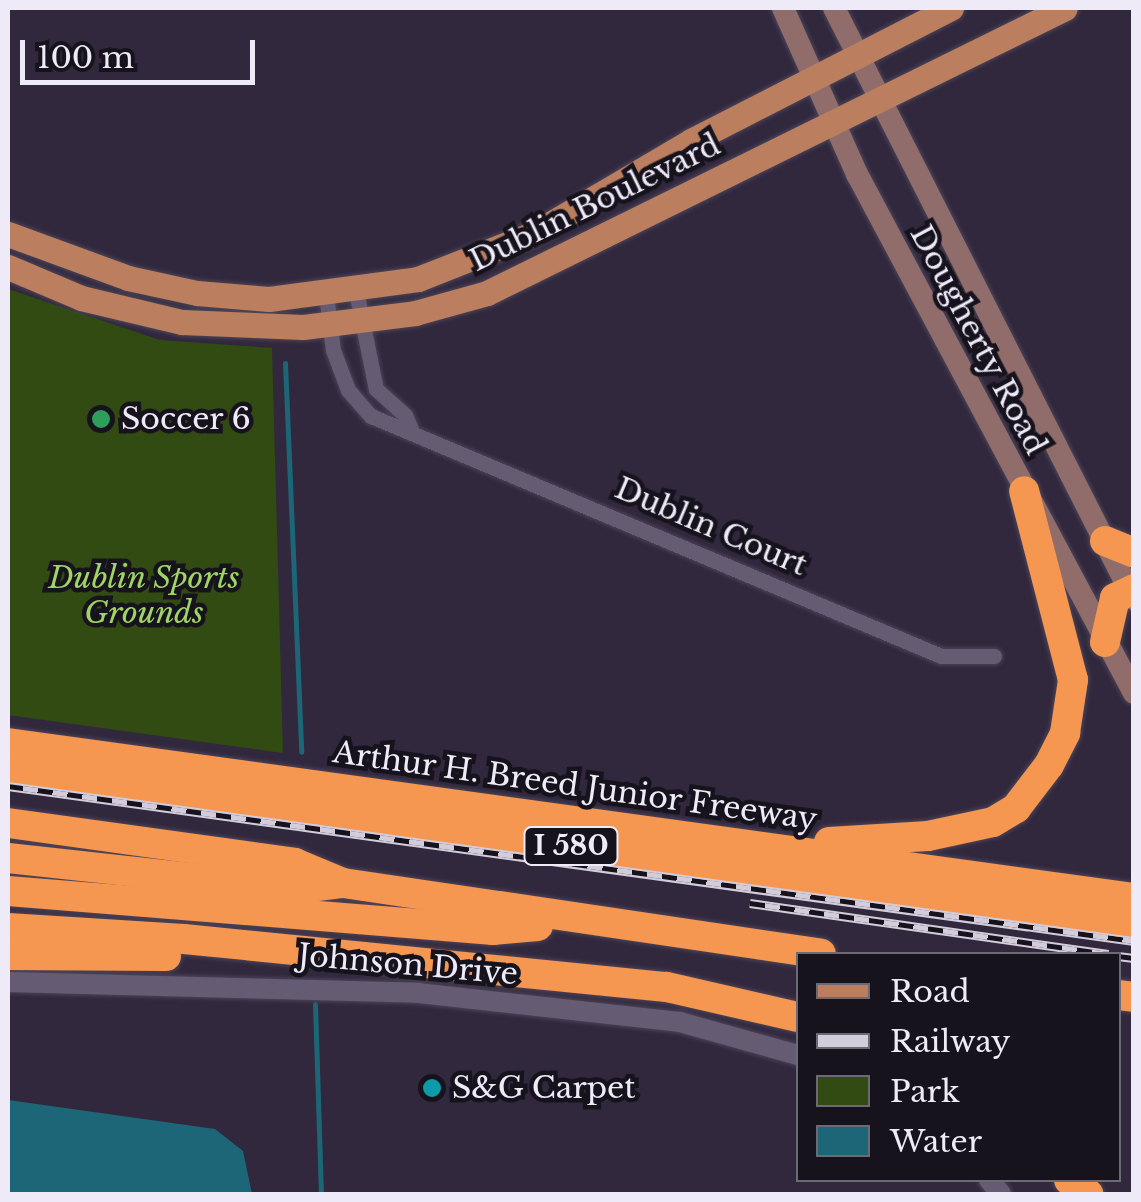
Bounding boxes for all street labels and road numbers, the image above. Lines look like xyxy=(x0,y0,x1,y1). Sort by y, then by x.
street label: Dublin Boulevard xyxy=(464,127,726,279)
street label: Dougherty Road xyxy=(902,219,1054,461)
street label: Dublin Court xyxy=(610,470,812,584)
street label: Arthur H. Breed Junior Freeway xyxy=(330,734,820,838)
road number: I 580 xyxy=(521,823,621,869)
street label: Johnson Drive xyxy=(297,937,519,993)

